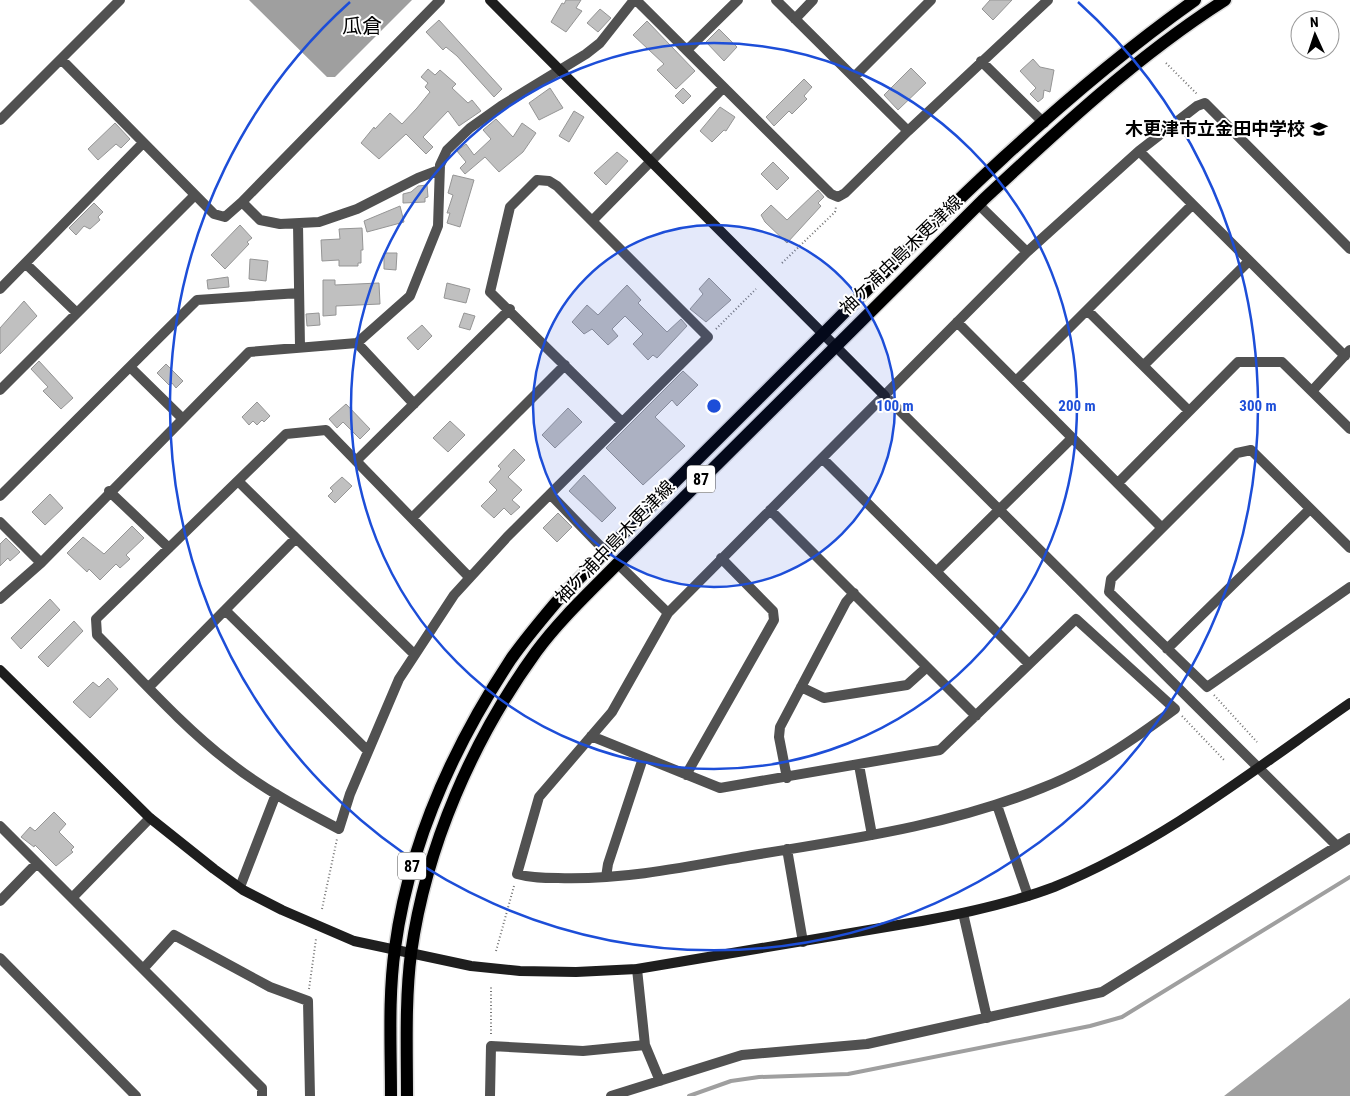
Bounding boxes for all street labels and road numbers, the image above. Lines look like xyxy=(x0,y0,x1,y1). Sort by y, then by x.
street label: 袖ケ浦中島木更津線 xyxy=(835,191,966,318)
road number: 87 xyxy=(687,466,715,492)
street label: 袖ケ浦中島木更津線 xyxy=(551,476,678,607)
road number: 87 xyxy=(398,852,426,879)

